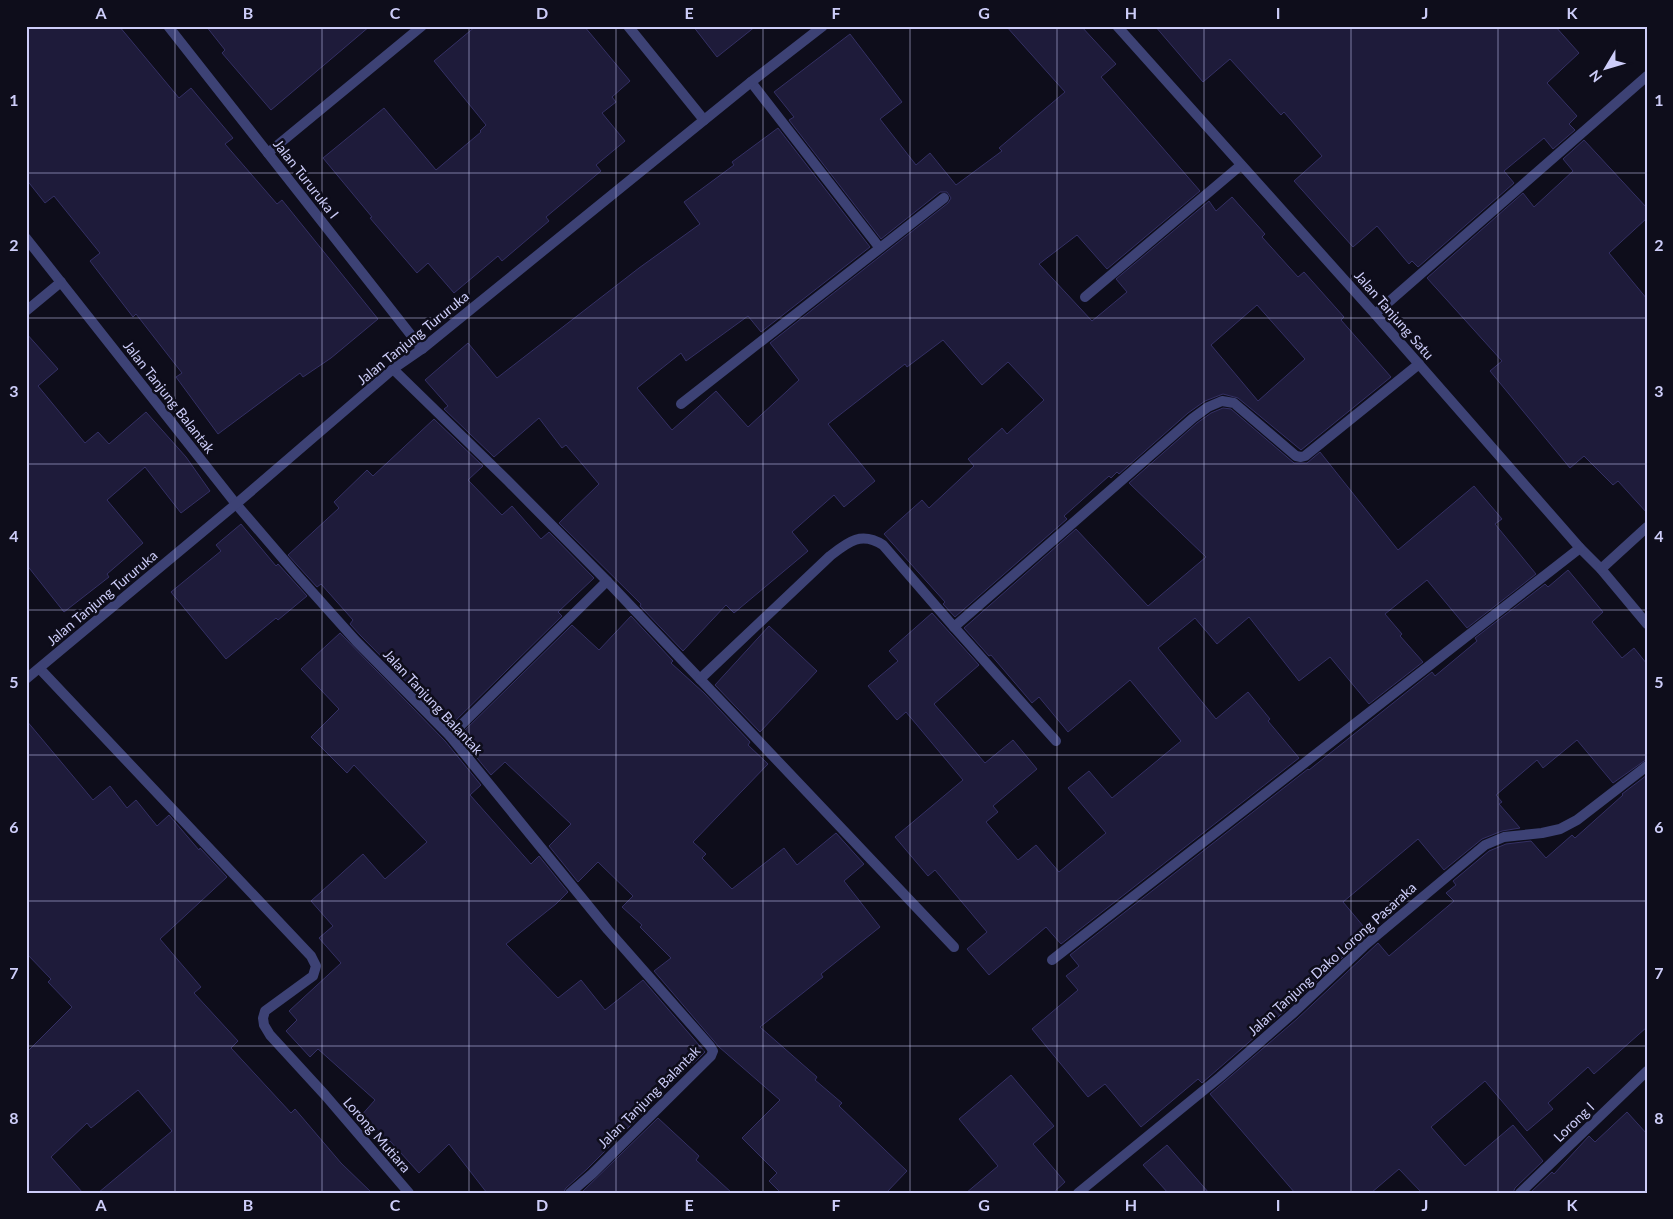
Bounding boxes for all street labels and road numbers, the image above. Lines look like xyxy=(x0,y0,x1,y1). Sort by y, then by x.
street label: Jalan Tururuka I xyxy=(270,136,343,222)
street label: Jalan Tanjung Satu xyxy=(1351,267,1438,363)
street label: Jalan Tanjung Tururuka xyxy=(353,287,472,388)
street label: Jalan Tanjung Balantak xyxy=(120,337,219,457)
street label: Jalan Tanjung Tururuka xyxy=(43,546,160,649)
street label: Jalan Tanjung Balantak xyxy=(380,645,487,759)
street label: Jalan Tanjung Dako Lorong Pasaraka xyxy=(1244,878,1419,1039)
street label: Jalan Tanjung Balantak xyxy=(594,1041,704,1151)
street label: Lorong Mutiara xyxy=(340,1094,415,1176)
street label: Lorong I xyxy=(1550,1098,1598,1145)

